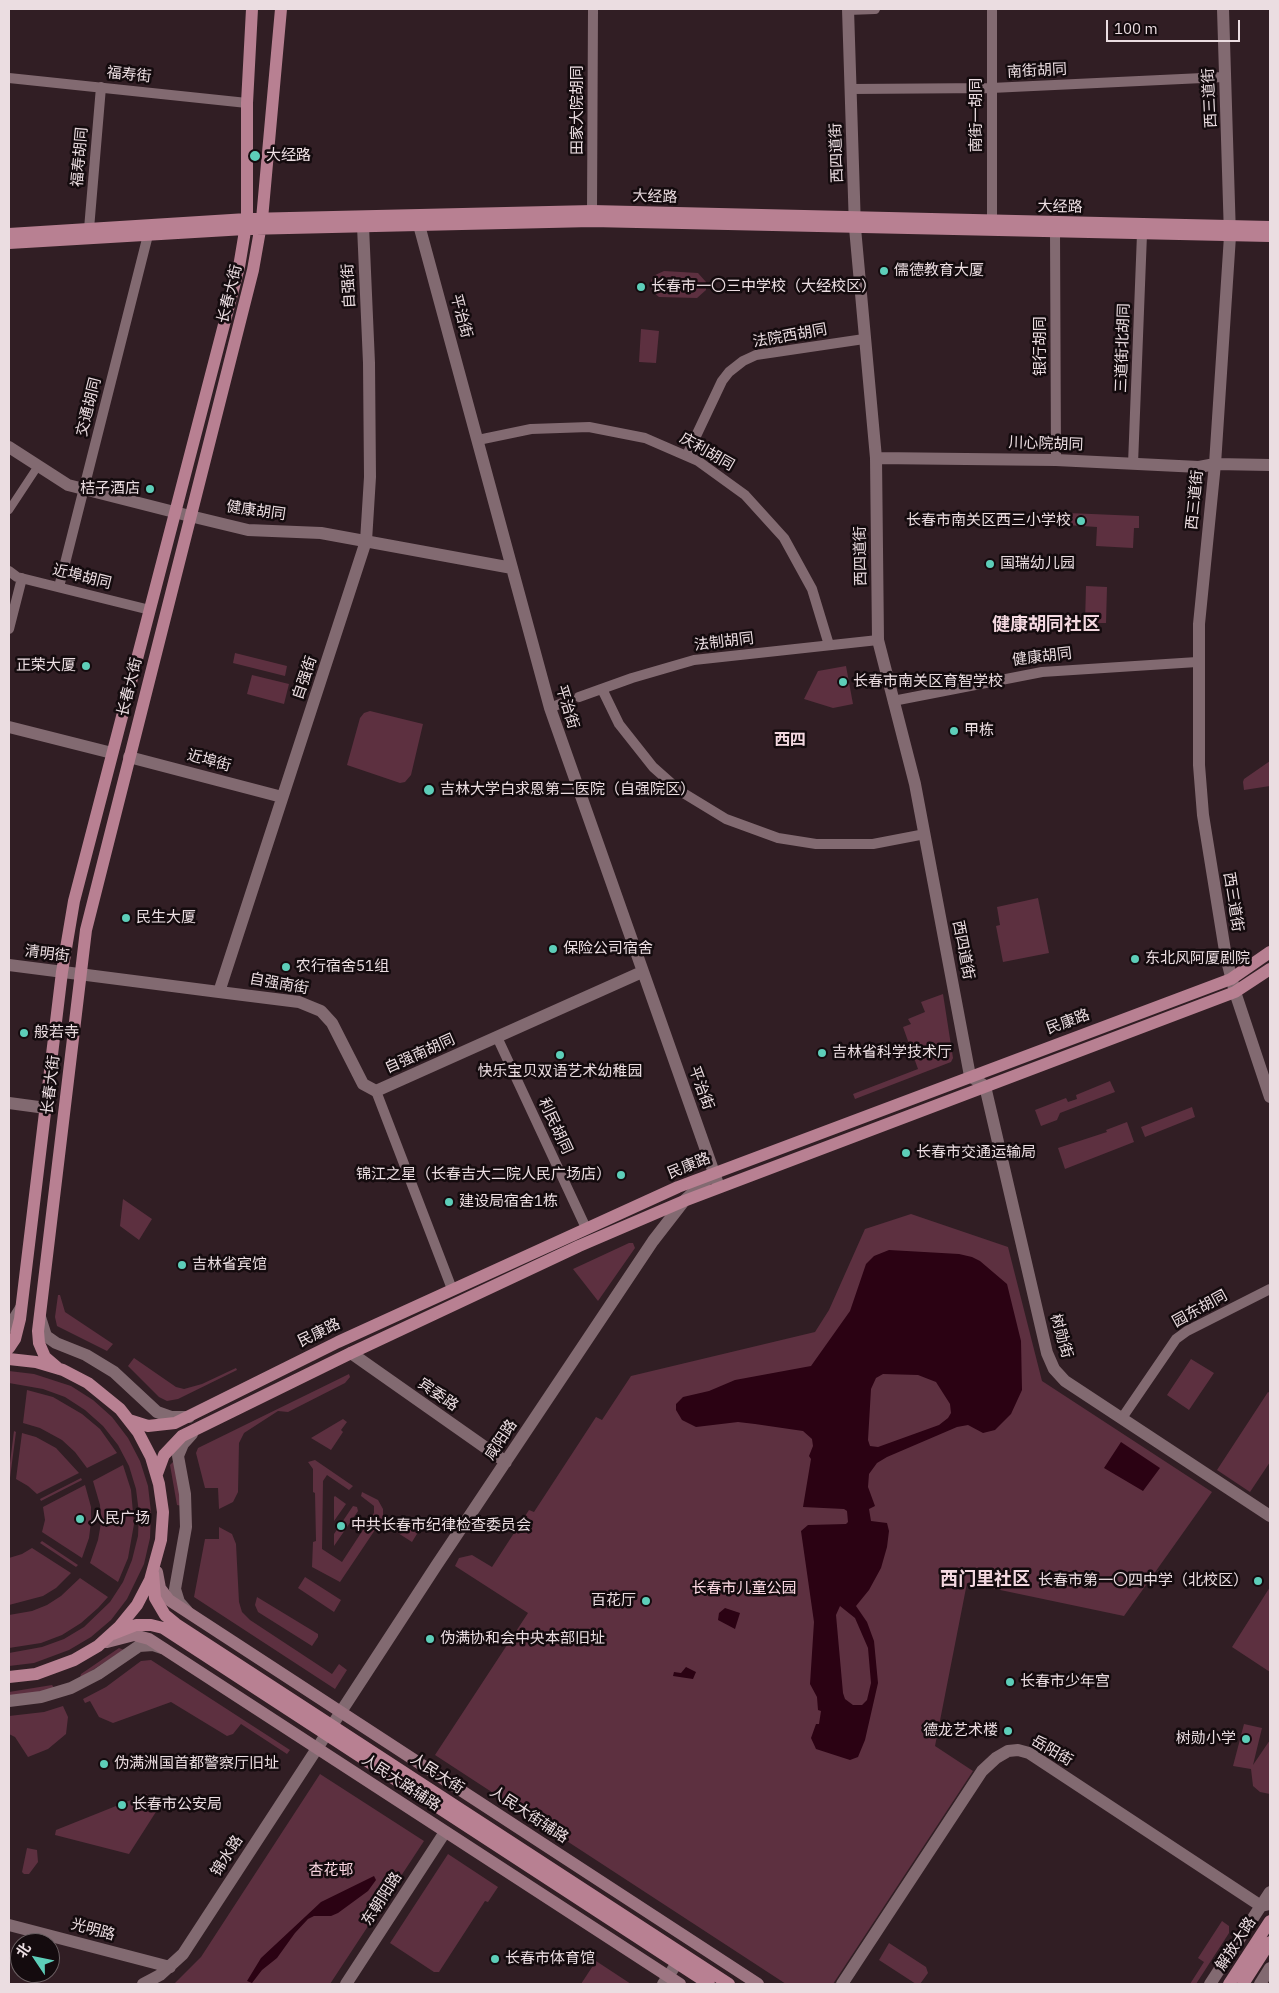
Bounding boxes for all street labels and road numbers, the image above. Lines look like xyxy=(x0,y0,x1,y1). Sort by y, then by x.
street label: 南街胡同 xyxy=(1007,60,1067,82)
street label: 福寿街 xyxy=(106,64,152,86)
street label: 田家大院胡同 xyxy=(569,65,587,155)
street label: 西三道街 xyxy=(1199,68,1221,128)
street label: 南街一胡同 xyxy=(968,78,986,152)
street label: 西四道街 xyxy=(827,123,847,183)
street label: 福寿胡同 xyxy=(68,126,92,188)
street label: 大经路 xyxy=(632,187,678,207)
street label: 大经路 xyxy=(1037,198,1083,216)
street label: 长春大街 xyxy=(214,263,246,325)
street label: 自强街 xyxy=(339,263,359,309)
street label: 平治街 xyxy=(446,292,476,340)
street label: 三道街北胡同 xyxy=(1112,303,1134,393)
street label: 银行胡同 xyxy=(1032,316,1050,376)
street label: 法院西胡同 xyxy=(752,321,828,351)
street label: 交通胡同 xyxy=(73,376,105,438)
street label: 庆利胡同 xyxy=(677,429,737,475)
street label: 川心院胡同 xyxy=(1008,434,1084,454)
street label: 西三道街 xyxy=(1183,469,1207,531)
street label: 健康胡同 xyxy=(225,498,287,524)
street label: 西四道街 xyxy=(851,526,871,586)
street label: 近埠胡同 xyxy=(51,561,113,593)
street label: 法制胡同 xyxy=(693,629,755,655)
street label: 健康胡同 xyxy=(1011,644,1073,670)
street label: 自强街 xyxy=(289,654,321,702)
street label: 长春大街 xyxy=(114,656,146,718)
street label: 平治街 xyxy=(552,683,582,731)
street label: 近埠街 xyxy=(185,746,233,776)
street label: 西三道街 xyxy=(1219,871,1247,933)
street label: 西四道街 xyxy=(948,919,978,981)
street label: 清明街 xyxy=(24,942,70,966)
street label: 自强南街 xyxy=(248,970,310,998)
street label: 民康路 xyxy=(1044,1006,1092,1038)
street label: 自强南胡同 xyxy=(382,1031,458,1077)
street label: 长春大街 xyxy=(38,1054,64,1116)
street label: 平治街 xyxy=(685,1064,717,1112)
street label: 利民胡同 xyxy=(534,1095,576,1157)
street label: 民康路 xyxy=(665,1149,713,1183)
street label: 园东胡同 xyxy=(1169,1287,1231,1331)
street label: 树勋街 xyxy=(1046,1312,1076,1360)
street label: 民康路 xyxy=(295,1315,343,1351)
street label: 宾委路 xyxy=(414,1375,462,1415)
street label: 咸阳路 xyxy=(481,1416,521,1464)
street label: 岳阳街 xyxy=(1028,1732,1076,1770)
street label: 人民大街 xyxy=(407,1750,467,1798)
street label: 人民大路辅路 xyxy=(358,1751,444,1815)
street label: 人民大街辅路 xyxy=(486,1783,572,1847)
street label: 锦水路 xyxy=(207,1832,247,1880)
street label: 东朝阳路 xyxy=(358,1869,406,1929)
street label: 解放大路 xyxy=(1212,1914,1260,1974)
street label: 光明路 xyxy=(69,1915,117,1945)

